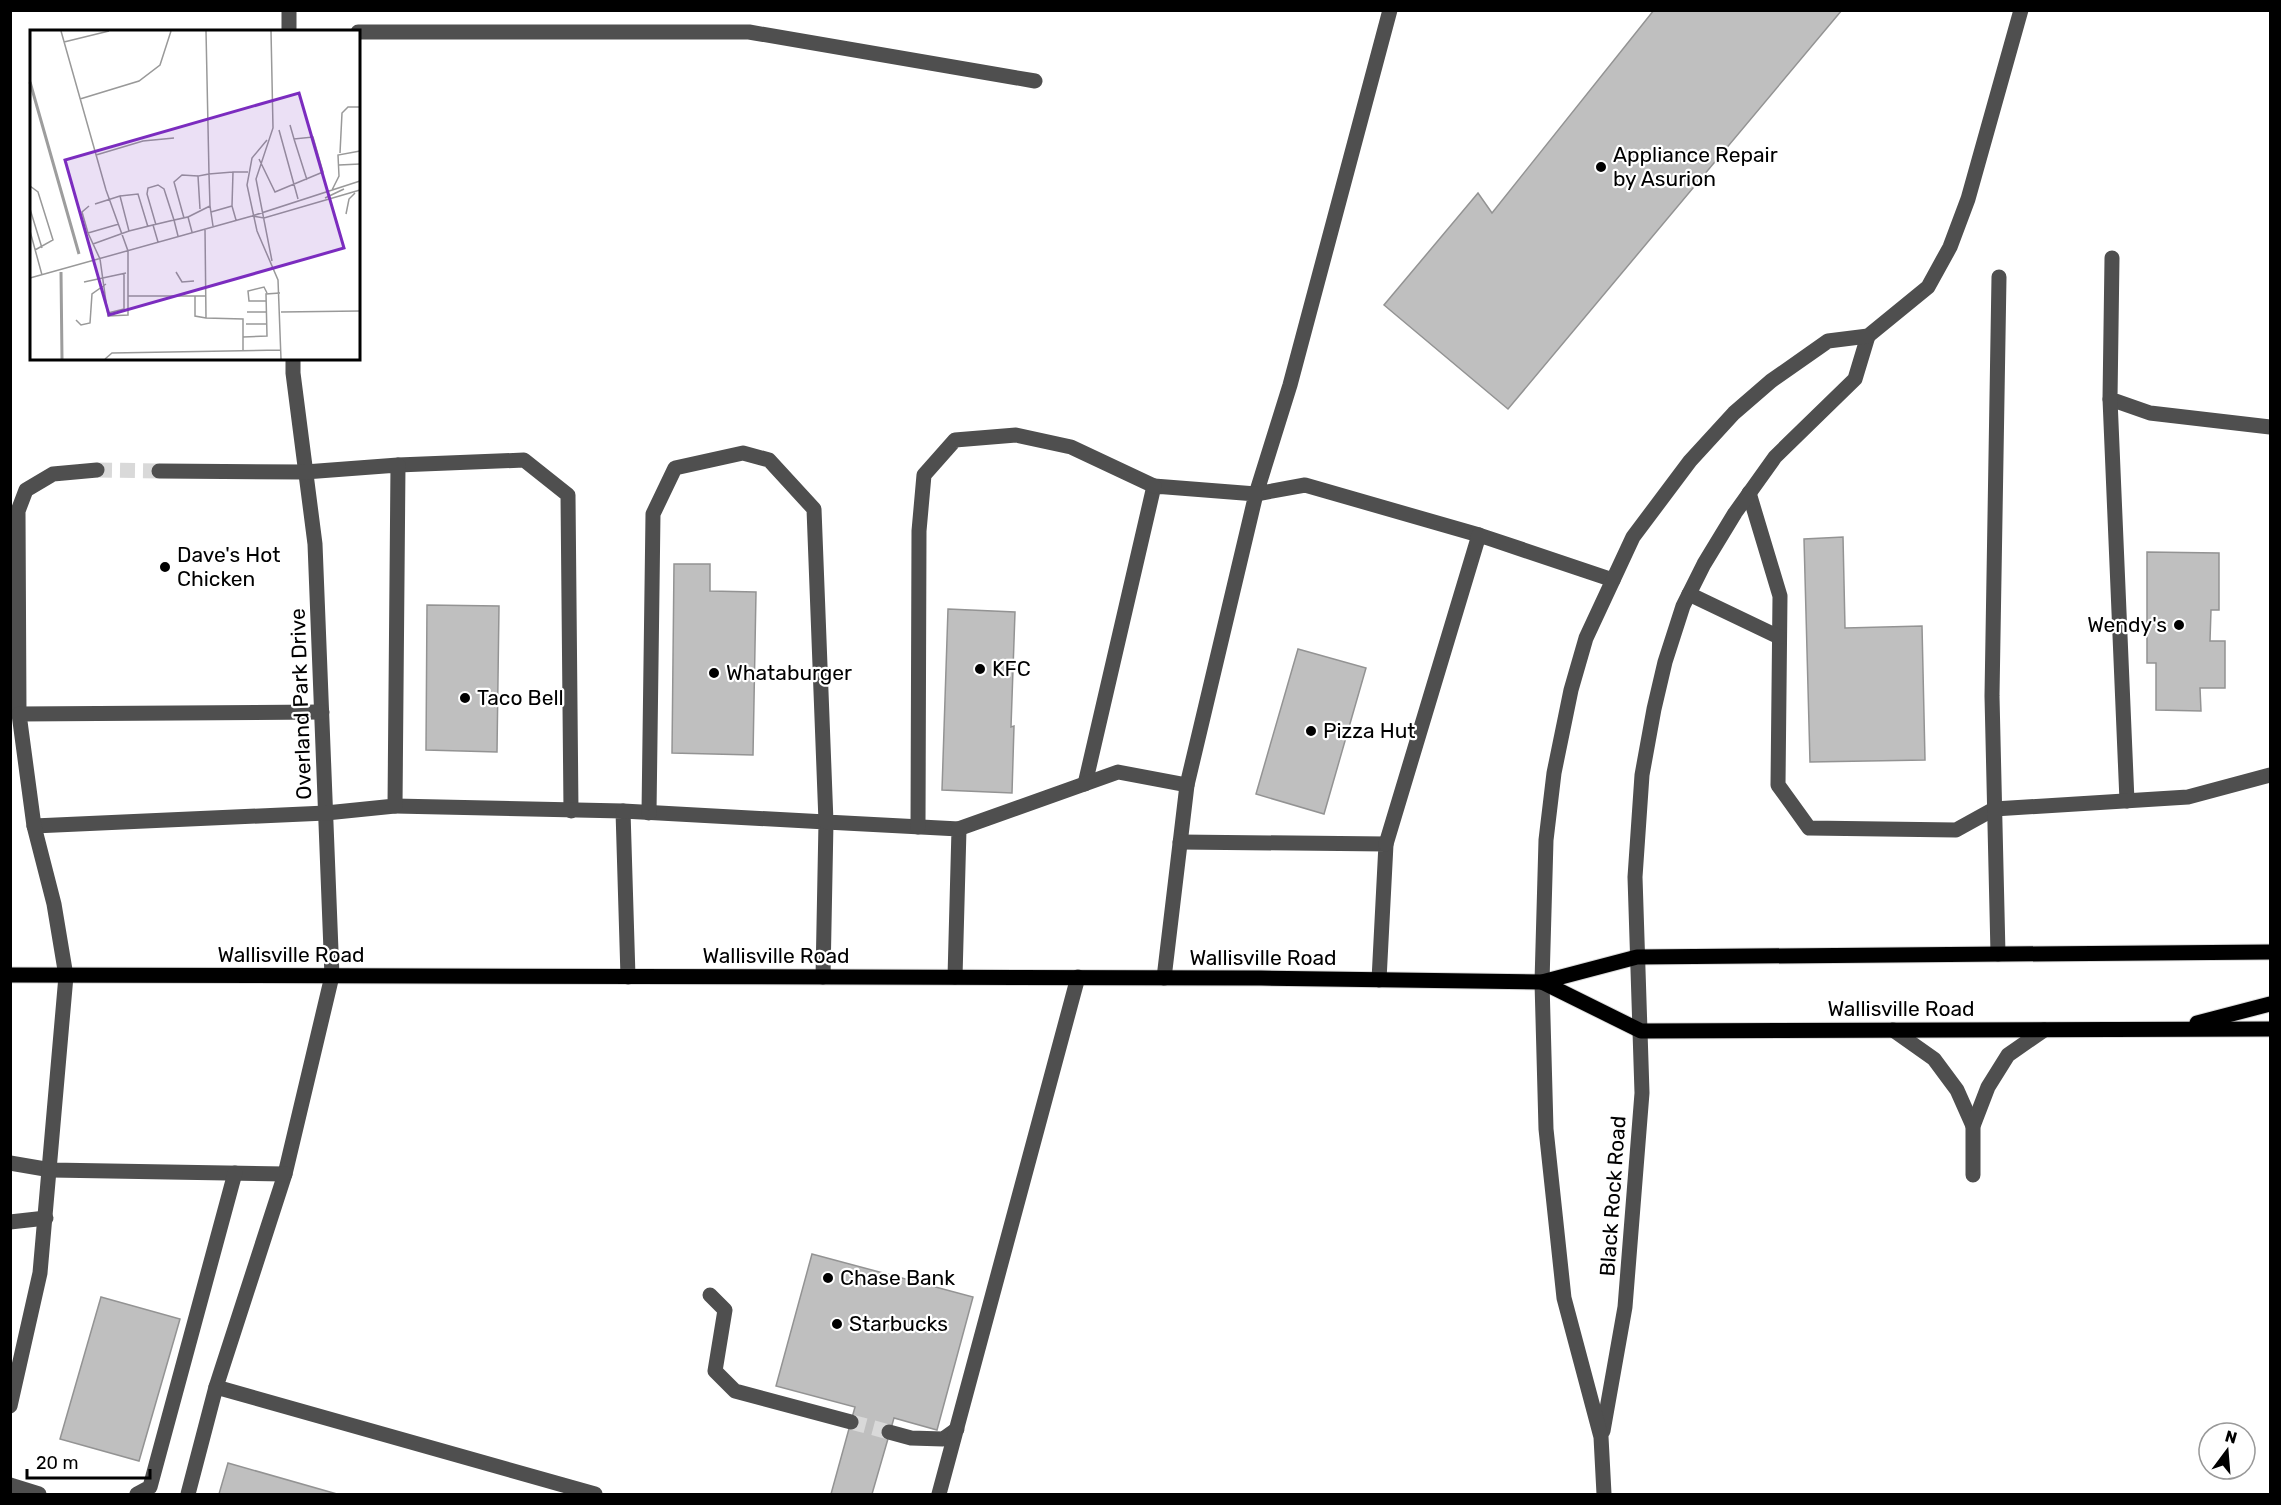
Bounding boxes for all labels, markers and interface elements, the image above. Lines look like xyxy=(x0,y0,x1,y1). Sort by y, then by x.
inset map xyxy=(30,30,360,360)
place label: Appliance Repair by Asurion xyxy=(1613,142,1778,191)
marker: Appliance Repair by Asurion xyxy=(1594,160,1608,174)
place label: Dave's Hot Chicken xyxy=(177,542,280,591)
marker: Dave's Hot Chicken xyxy=(158,560,172,574)
street label: Overland Park Drive xyxy=(285,608,316,800)
place label: Wendy's xyxy=(2087,612,2167,637)
marker: Wendy's xyxy=(2172,618,2186,632)
place label: KFC xyxy=(992,656,1031,681)
place label: Whataburger xyxy=(726,660,852,685)
marker: KFC xyxy=(973,662,987,676)
marker: Whataburger xyxy=(707,666,721,680)
place label: Taco Bell xyxy=(477,685,564,710)
marker: Taco Bell xyxy=(458,691,472,705)
place label: Pizza Hut xyxy=(1323,718,1416,743)
marker: Pizza Hut xyxy=(1304,724,1318,738)
street label: Wallisville Road xyxy=(217,942,365,967)
street label: Wallisville Road xyxy=(702,943,850,968)
street label: Wallisville Road xyxy=(1189,945,1337,970)
street label: Wallisville Road xyxy=(1827,996,1975,1021)
street label: Black Rock Road xyxy=(1594,1115,1631,1277)
place label: Chase Bank xyxy=(840,1265,955,1290)
marker: Chase Bank xyxy=(821,1271,835,1285)
place label: Starbucks xyxy=(849,1311,948,1336)
marker: Starbucks xyxy=(830,1317,844,1331)
north arrow xyxy=(2197,1421,2257,1481)
text: N xyxy=(2223,1426,2239,1448)
scale bar xyxy=(27,1442,150,1480)
text: 20 m xyxy=(36,1452,78,1474)

